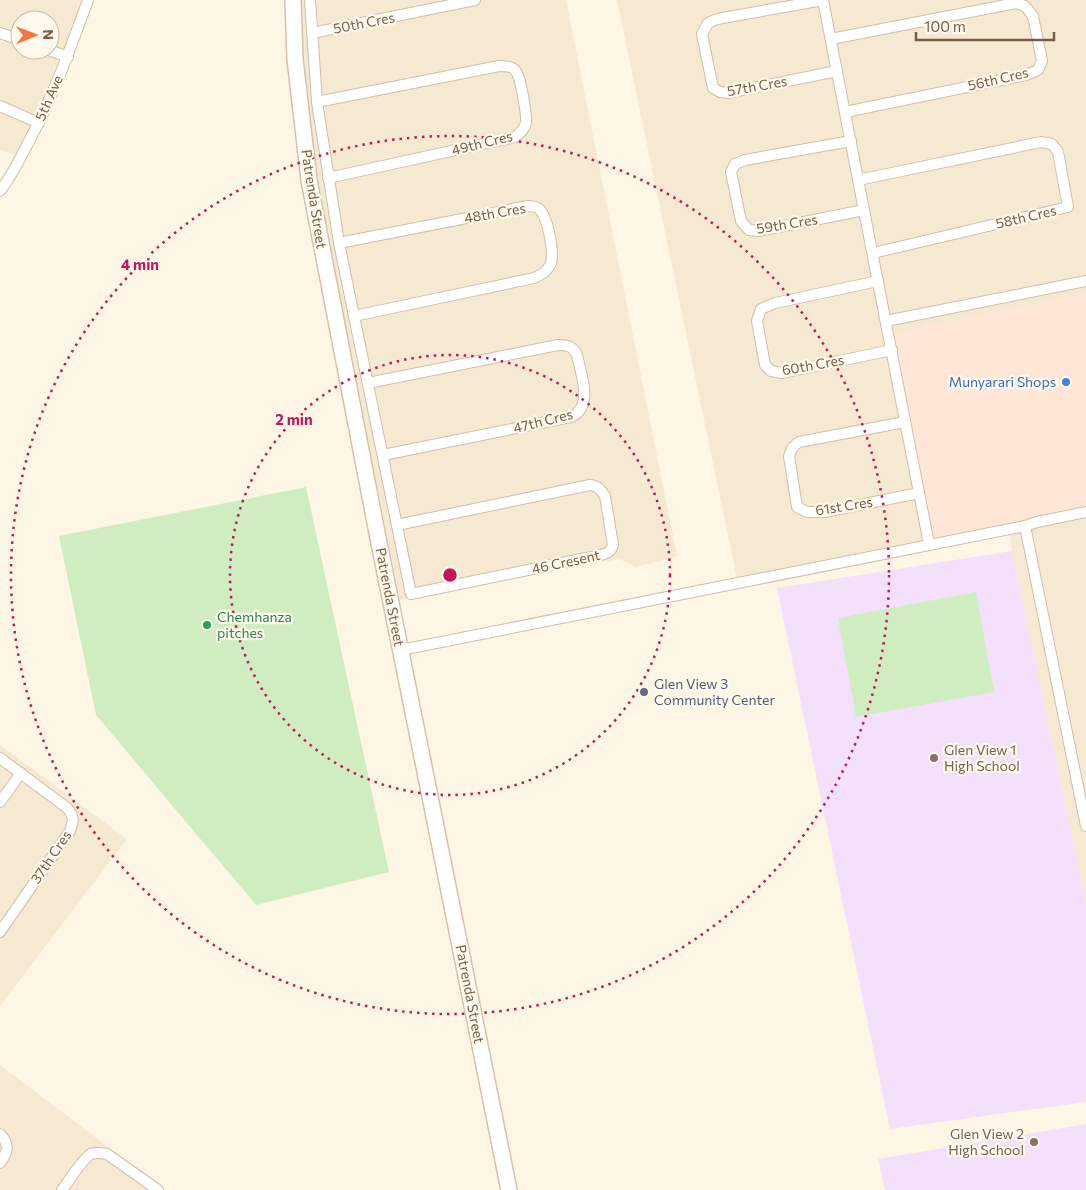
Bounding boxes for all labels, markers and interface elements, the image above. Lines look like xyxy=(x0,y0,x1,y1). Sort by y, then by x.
street label: 50th Cres xyxy=(332,8,396,37)
north arrow xyxy=(10,10,60,60)
scale bar xyxy=(916,10,1054,42)
text: 100 m xyxy=(924,17,966,35)
text: N xyxy=(40,29,57,40)
street label: 56th Cres xyxy=(966,63,1030,94)
street label: 5th Ave xyxy=(31,72,66,123)
street label: 57th Cres xyxy=(726,72,788,99)
street label: 49th Cres xyxy=(450,127,514,158)
street label: Patrenda Street xyxy=(298,148,331,250)
street label: 48th Cres xyxy=(463,199,527,226)
street label: 58th Cres xyxy=(994,201,1058,232)
street label: 59th Cres xyxy=(755,210,819,237)
text: 4 min xyxy=(121,255,159,273)
street label: 60th Cres xyxy=(781,351,845,378)
place label: Munyarari Shops xyxy=(949,373,1056,390)
marker: Munyarari Shops xyxy=(1060,376,1072,388)
street label: 47th Cres xyxy=(511,405,574,436)
text: 2 min xyxy=(275,410,313,428)
street label: 61st Cres xyxy=(814,493,874,518)
street label: Patrenda Street xyxy=(373,546,408,648)
street label: 46 Cresent xyxy=(530,546,602,577)
centre of rings xyxy=(441,566,459,584)
place label: Chemhanza pitches xyxy=(217,608,292,641)
marker: Chemhanza pitches xyxy=(201,619,213,631)
place label: Glen View 3 Community Center xyxy=(654,675,776,708)
marker: Glen View 3 Community Center xyxy=(638,686,650,698)
place label: Glen View 1 High School xyxy=(944,741,1020,774)
marker: Glen View 1 High School xyxy=(928,752,940,764)
street label: 37th Cres xyxy=(27,827,75,887)
street label: Patrenda Street xyxy=(453,943,488,1045)
place label: Glen View 2 High School xyxy=(948,1125,1024,1158)
marker: Glen View 2 High School xyxy=(1028,1136,1040,1148)

